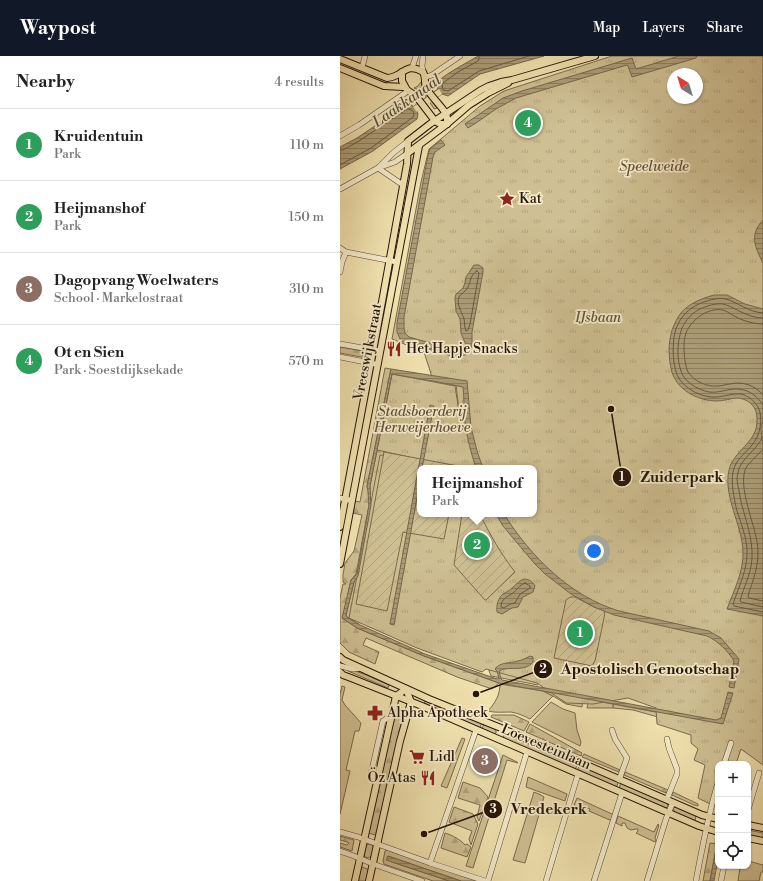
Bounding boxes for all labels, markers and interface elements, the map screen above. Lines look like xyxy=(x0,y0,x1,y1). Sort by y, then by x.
text: Waypost xyxy=(20,16,96,40)
text: Map xyxy=(593,19,620,37)
text: Layers xyxy=(642,19,685,37)
text: Share xyxy=(707,19,743,37)
north arrow xyxy=(667,68,703,104)
water label: Laakkanaal xyxy=(368,70,445,132)
text: Nearby xyxy=(16,71,75,93)
text: 4 results xyxy=(274,74,324,90)
pin: 4 xyxy=(515,108,541,138)
text: Kruidentuin xyxy=(54,127,143,146)
text: 1 xyxy=(26,137,32,153)
text: 110 m xyxy=(290,137,324,153)
text: Park xyxy=(54,146,81,162)
park label: Speelweide xyxy=(619,158,689,176)
place icon: Kat xyxy=(498,190,516,208)
place label: Kat xyxy=(519,190,542,208)
text: Heijmanshof xyxy=(54,199,145,218)
text: 2 xyxy=(25,209,33,225)
text: 150 m xyxy=(289,209,324,225)
text: Park xyxy=(54,218,81,234)
text: Dagopvang Woelwaters xyxy=(54,271,218,290)
text: 3 xyxy=(25,281,33,297)
text: 310 m xyxy=(289,281,324,297)
text: School · Markelostraat xyxy=(54,290,183,306)
street label: Vreeswijkstraat xyxy=(350,302,386,403)
park label: IJsbaan xyxy=(574,309,621,327)
restaurant icon: Het Hapje Snacks xyxy=(385,340,403,358)
place label: Het Hapje Snacks xyxy=(406,340,518,358)
text: Ot en Sien xyxy=(54,343,124,362)
text: 4 xyxy=(25,353,33,369)
text: 570 m xyxy=(288,353,324,369)
text: Park · Soestdijksekade xyxy=(54,362,183,378)
park label: Stadsboerderij Herweijerhoeve xyxy=(373,403,471,437)
callout: Zuiderpark xyxy=(612,463,731,490)
popup xyxy=(417,465,537,517)
text: Zuiderpark xyxy=(641,468,724,487)
text: 1 xyxy=(619,470,625,485)
text: Heijmanshof xyxy=(432,474,522,493)
text: Park xyxy=(432,493,459,509)
pin: 2 xyxy=(464,530,490,560)
your location xyxy=(584,541,604,561)
pin: 1 xyxy=(567,618,593,648)
callout: Apostolisch Genootschap xyxy=(533,655,748,682)
text: Apostolisch Genootschap xyxy=(560,660,739,679)
text: 2 xyxy=(539,662,547,677)
pharmacy icon: Alpha Apotheek xyxy=(366,704,384,722)
place label: Alpha Apotheek xyxy=(386,704,488,722)
street label: Loevesteinlaan xyxy=(498,720,594,774)
pin: 3 xyxy=(472,746,498,776)
supermarket icon: Lidl xyxy=(408,748,426,766)
place label: Lidl xyxy=(429,748,455,766)
map controls xyxy=(715,761,751,869)
button: + xyxy=(715,761,751,797)
place label: Öz Atas xyxy=(367,767,416,787)
restaurant icon: Öz Atas xyxy=(419,769,437,787)
callout: Vredekerk xyxy=(483,795,595,822)
button: − xyxy=(715,797,751,833)
text: Vredekerk xyxy=(510,800,588,819)
text: 3 xyxy=(489,802,497,817)
button: locate xyxy=(715,833,751,869)

